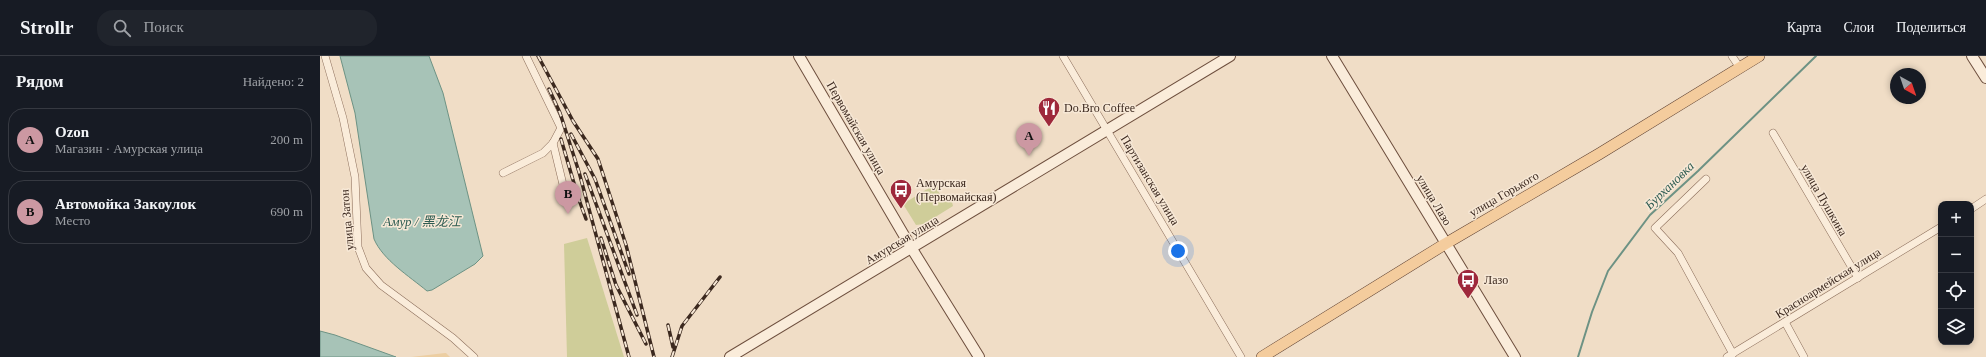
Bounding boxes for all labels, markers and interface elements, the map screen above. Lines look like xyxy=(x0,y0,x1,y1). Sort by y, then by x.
search box xyxy=(97,10,377,46)
text: Strollr xyxy=(20,17,73,38)
icon: search xyxy=(111,17,133,39)
text: Поиск xyxy=(143,19,184,35)
text: Карта xyxy=(1787,20,1821,35)
text: Слои xyxy=(1843,20,1874,35)
text: Поделиться xyxy=(1896,20,1966,35)
north arrow xyxy=(1890,68,1926,104)
text: Рядом xyxy=(16,72,64,91)
text: Найдено: 2 xyxy=(243,74,304,89)
street label: Первомайская улица xyxy=(824,79,889,178)
restaurant icon: Do.Bro Coffee xyxy=(1036,95,1062,128)
place label: Do.Bro Coffee xyxy=(1064,101,1135,115)
pin: A xyxy=(1016,123,1042,156)
text: Ozon xyxy=(55,124,89,140)
text: A xyxy=(25,132,35,147)
text: 200 m xyxy=(270,132,303,147)
street label: Партизанская улица xyxy=(1118,132,1183,228)
text: Магазин · Амурская улица xyxy=(55,141,203,156)
water label: Бурхановка xyxy=(1641,158,1697,213)
street label: улица Пушкина xyxy=(1798,162,1851,239)
street label: улица Горького xyxy=(1467,168,1541,220)
street label: улица Лазо xyxy=(1413,172,1455,228)
place label: Амурская (Первомайская) xyxy=(916,176,996,204)
bus stop icon: Амурская (Первомайская) xyxy=(888,177,914,210)
pin: B xyxy=(555,181,581,214)
street label: улица Затон xyxy=(337,188,357,251)
text: Автомойка Закоулок xyxy=(55,196,196,212)
map controls xyxy=(1938,201,1974,345)
button: + xyxy=(1938,201,1974,237)
text: B xyxy=(26,204,34,219)
text: 690 m xyxy=(270,204,303,219)
street label: Амурская улица xyxy=(863,212,942,267)
text: Место xyxy=(55,213,90,228)
water label: Амур / 黑龙江 xyxy=(382,214,463,229)
button: − xyxy=(1938,237,1974,273)
your location xyxy=(1168,241,1188,261)
street label: Красноармейская улица xyxy=(1773,244,1884,321)
bus stop icon: Лазо xyxy=(1455,267,1481,300)
place label: Лазо xyxy=(1484,273,1508,287)
button: locate xyxy=(1938,273,1974,309)
button: layers xyxy=(1938,309,1974,345)

